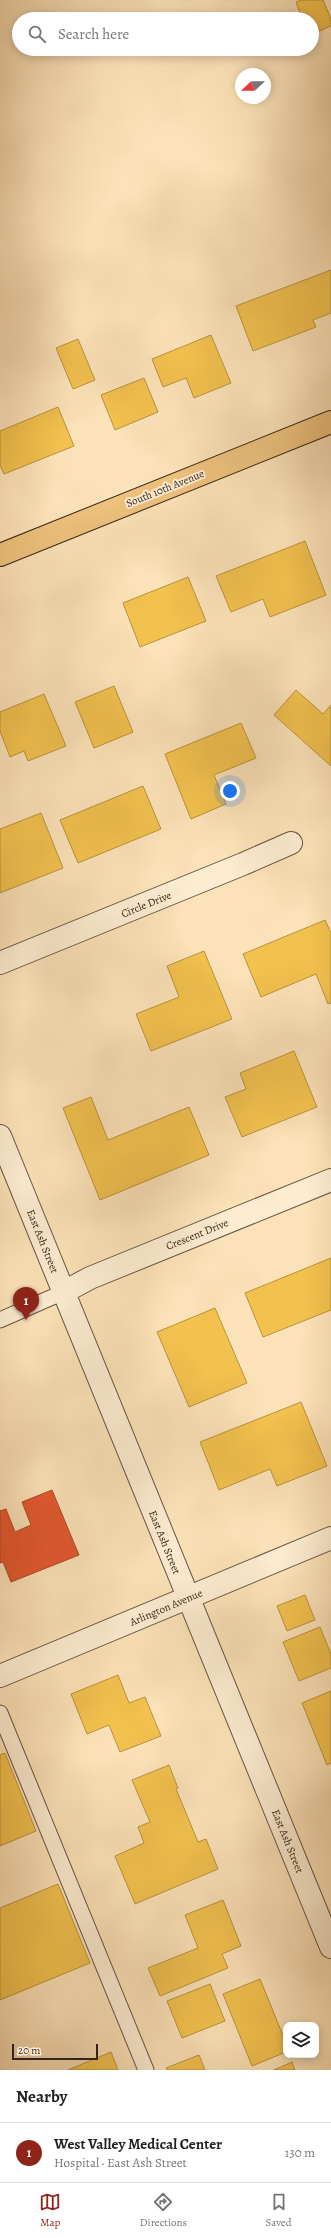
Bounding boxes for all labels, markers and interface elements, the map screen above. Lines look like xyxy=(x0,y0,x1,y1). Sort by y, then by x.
search box xyxy=(12,12,319,56)
icon: search xyxy=(26,23,48,45)
text: Search here xyxy=(58,24,129,44)
north arrow xyxy=(235,68,271,104)
street label: South 10th Avenue xyxy=(124,466,206,511)
your location xyxy=(220,781,240,801)
street label: Circle Drive xyxy=(119,888,174,921)
street label: East Ash Street xyxy=(23,1207,62,1276)
street label: Crescent Drive xyxy=(164,1215,231,1254)
pin: 1 xyxy=(13,1287,39,1320)
street label: East Ash Street xyxy=(145,1508,184,1577)
street label: Arlington Avenue xyxy=(127,1585,205,1630)
street label: East Ash Street xyxy=(268,1807,307,1876)
map controls xyxy=(283,2022,319,2058)
button: layers xyxy=(283,2022,319,2058)
scale bar xyxy=(12,2042,98,2061)
text: 20 m xyxy=(18,2043,40,2058)
text: Nearby xyxy=(16,2085,67,2108)
text: West Valley Medical Center xyxy=(54,2134,222,2154)
text: 1 xyxy=(27,2144,31,2161)
text: 130 m xyxy=(285,2144,315,2161)
text: Hospital · East Ash Street xyxy=(54,2154,187,2171)
tab: Map xyxy=(39,2191,61,2230)
tab: Directions xyxy=(140,2191,187,2230)
tab: Saved xyxy=(266,2191,292,2230)

